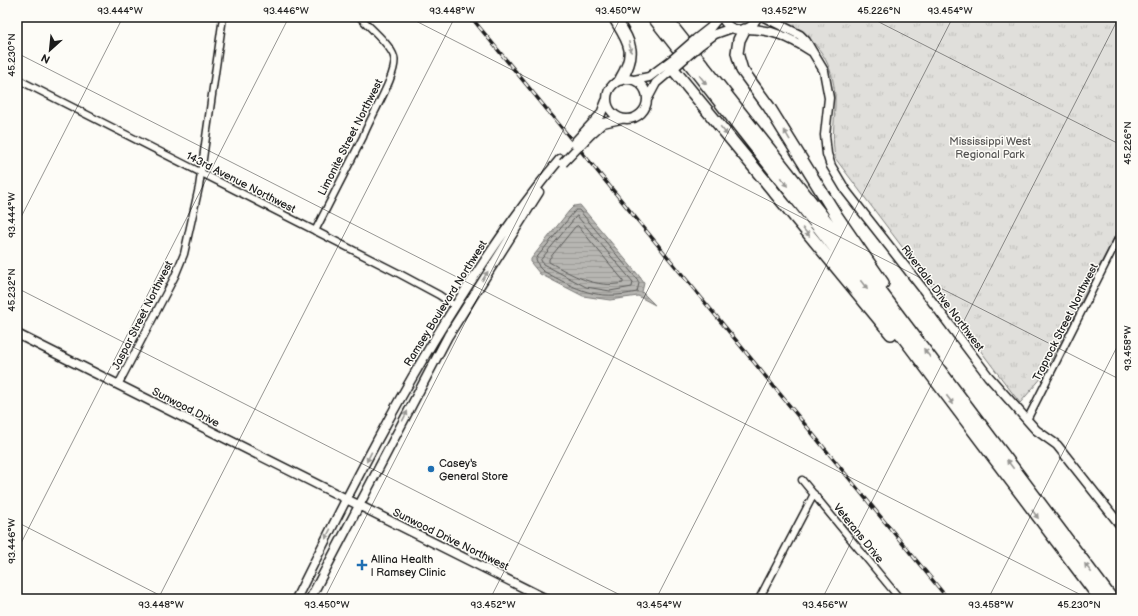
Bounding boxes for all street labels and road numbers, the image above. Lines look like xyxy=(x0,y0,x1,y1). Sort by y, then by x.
street label: Limonite Street Northwest xyxy=(315,76,386,198)
street label: 143rd Avenue Northwest xyxy=(184,149,298,216)
street label: Ramsey Boulevard Northwest xyxy=(401,237,490,369)
street label: Riverdale Drive Northwest xyxy=(898,243,987,354)
street label: Jaspar Street Northwest xyxy=(109,258,176,372)
street label: Traprock Street Northwest xyxy=(1030,261,1101,383)
street label: Sunwood Drive xyxy=(150,385,222,430)
street label: Veterans Drive xyxy=(831,501,887,566)
street label: Sunwood Drive Northwest xyxy=(391,506,511,573)

